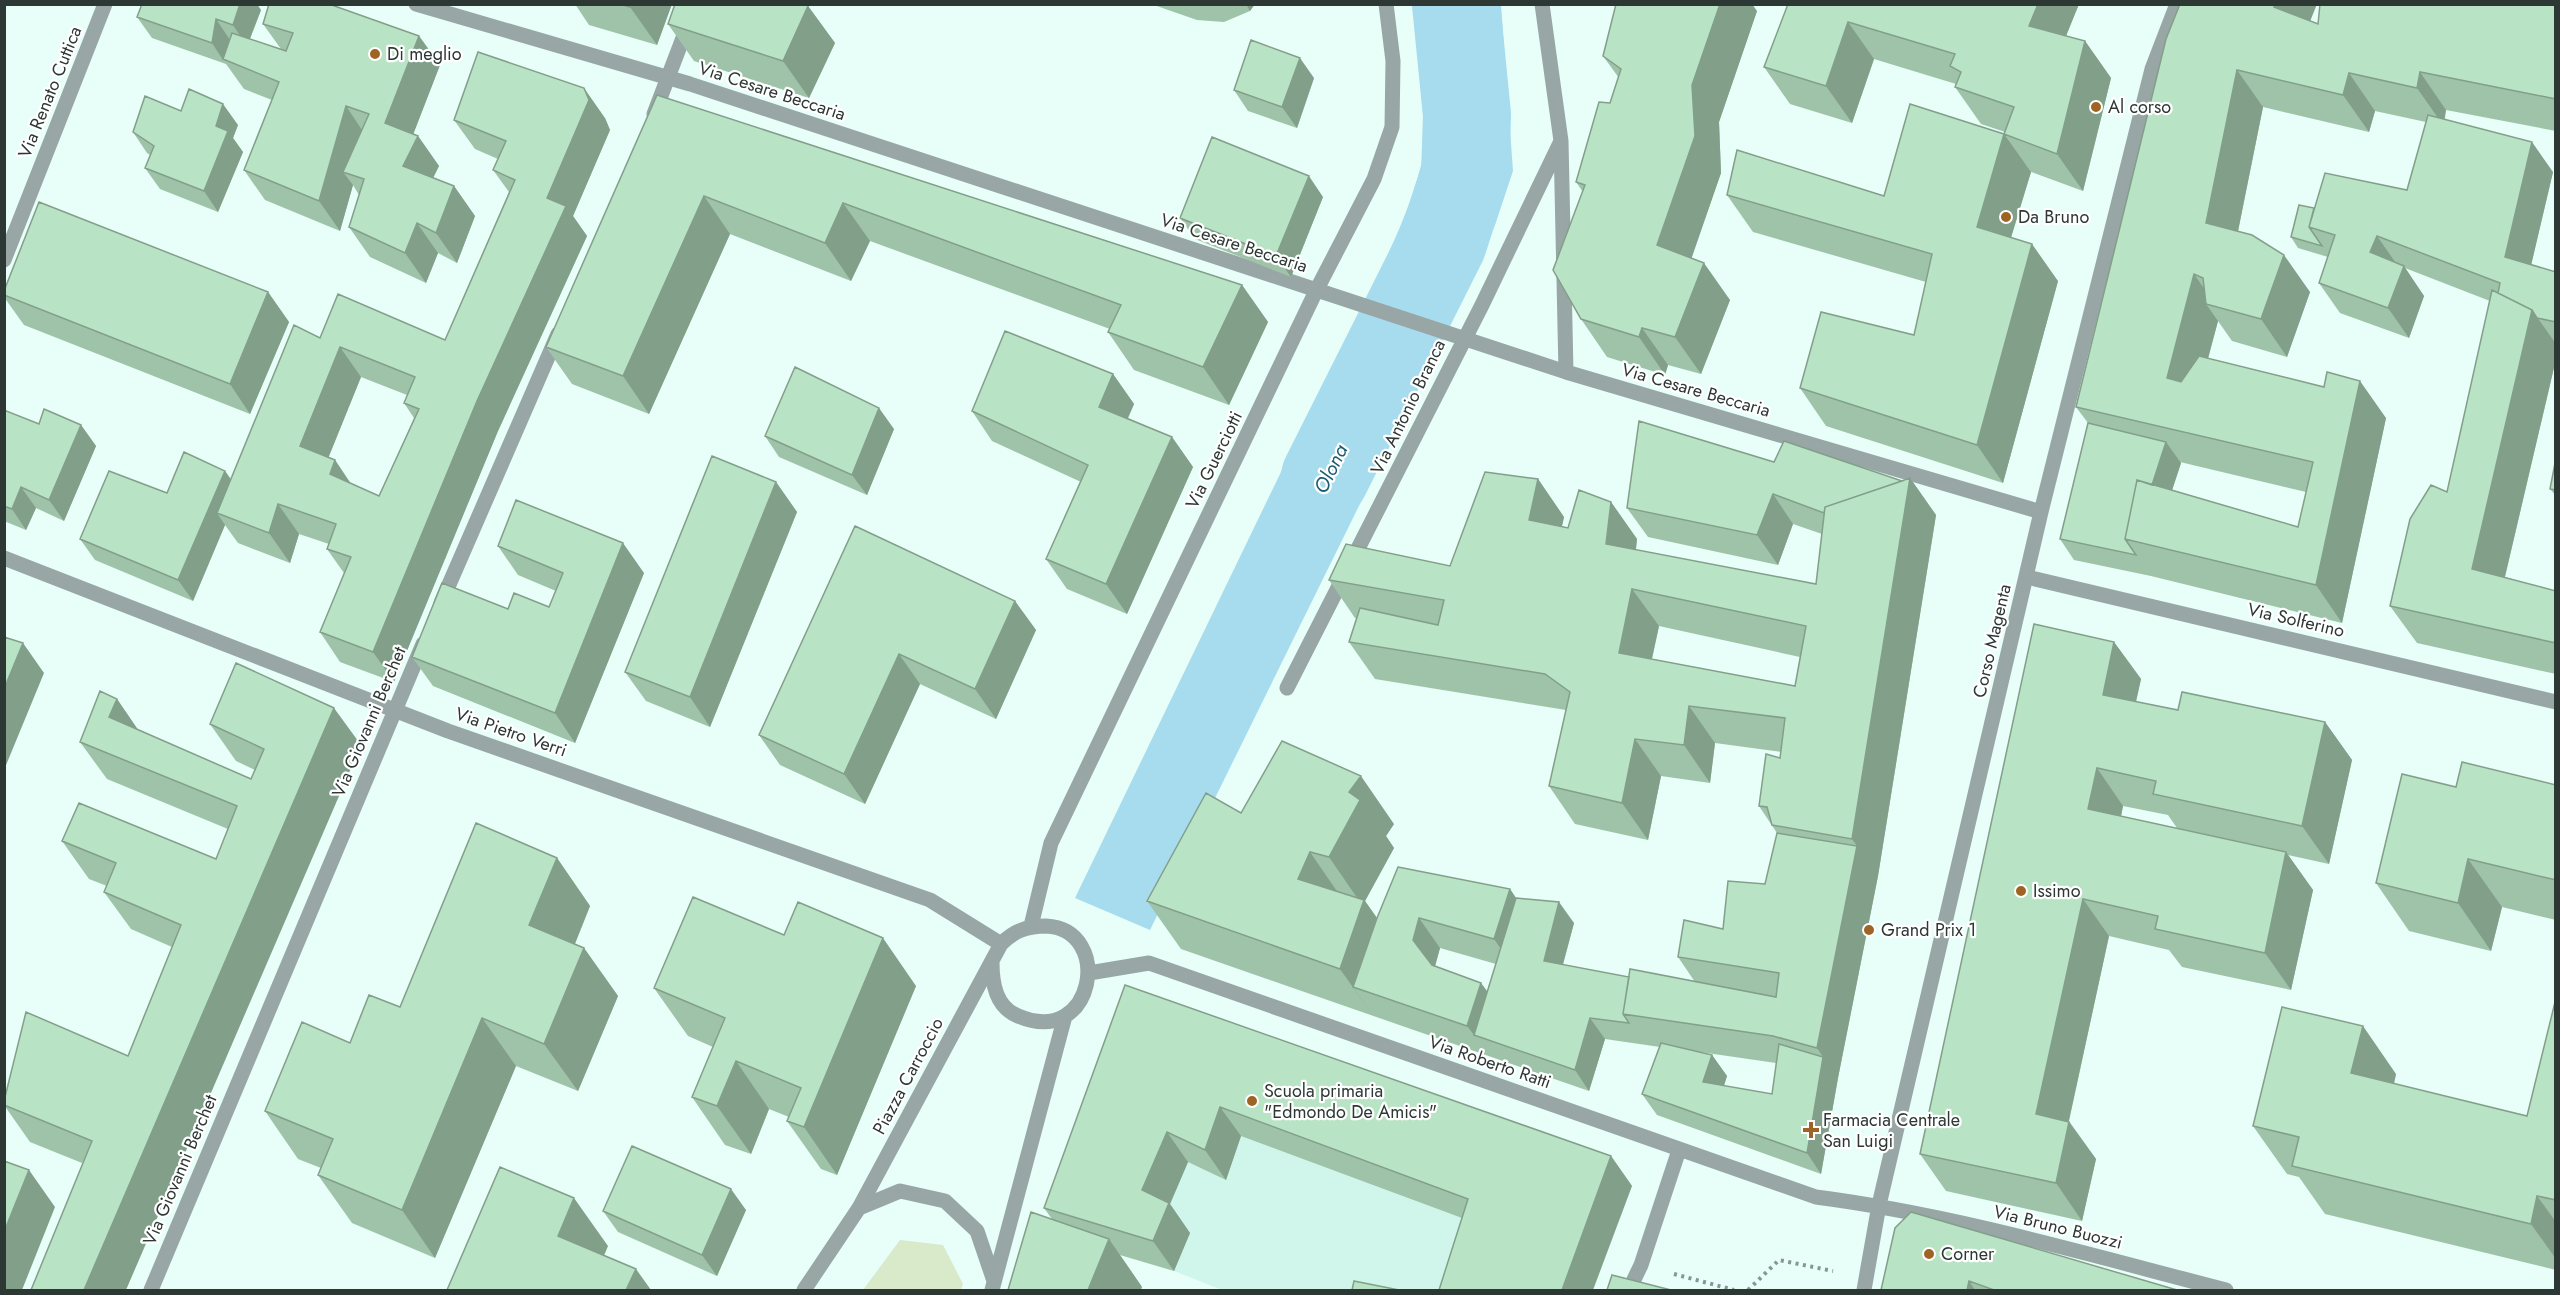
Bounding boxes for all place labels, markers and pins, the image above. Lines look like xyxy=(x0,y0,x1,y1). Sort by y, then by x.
place label: Di meglio xyxy=(387,41,462,67)
marker: Di meglio xyxy=(368,47,382,61)
place label: Al corso xyxy=(2108,94,2171,120)
marker: Al corso xyxy=(2089,100,2103,114)
place label: Da Bruno xyxy=(2018,204,2089,230)
marker: Da Bruno xyxy=(1999,210,2013,224)
place label: Issimo xyxy=(2033,878,2081,904)
marker: Issimo xyxy=(2014,884,2028,898)
place label: Grand Prix 1 xyxy=(1881,917,1976,943)
marker: Grand Prix 1 xyxy=(1862,923,1876,937)
place label: Scuola primaria "Edmondo De Amicis" xyxy=(1264,1078,1437,1125)
marker: Scuola primaria "Edmondo De Amicis" xyxy=(1245,1094,1259,1108)
place label: Farmacia Centrale San Luigi xyxy=(1823,1107,1960,1154)
marker: Farmacia Centrale San Luigi xyxy=(1804,1123,1818,1137)
place label: Corner xyxy=(1941,1241,1995,1267)
marker: Corner xyxy=(1922,1247,1936,1261)

